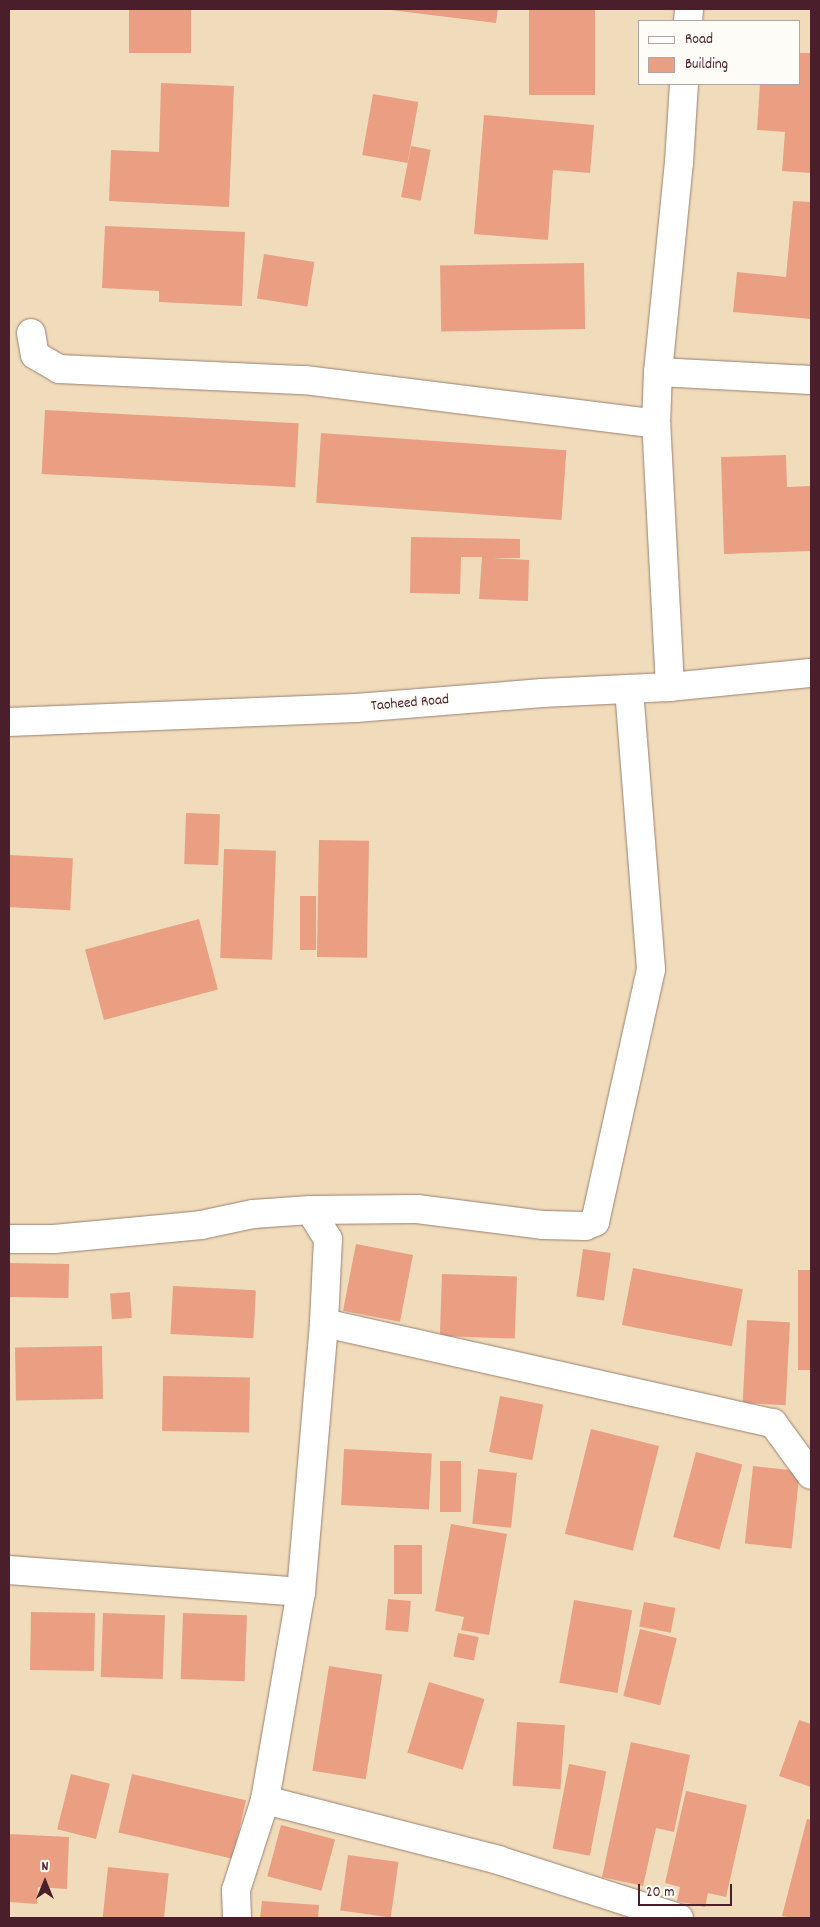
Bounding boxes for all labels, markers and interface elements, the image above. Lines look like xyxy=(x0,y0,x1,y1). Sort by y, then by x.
legend xyxy=(638,20,800,85)
text: Road xyxy=(685,29,713,51)
text: Building xyxy=(685,54,728,76)
street label: Taoheed Road xyxy=(370,692,450,716)
north arrow xyxy=(20,1857,70,1907)
text: N xyxy=(42,1857,48,1877)
scale bar xyxy=(640,1874,734,1906)
text: 20 m xyxy=(646,1882,674,1904)

